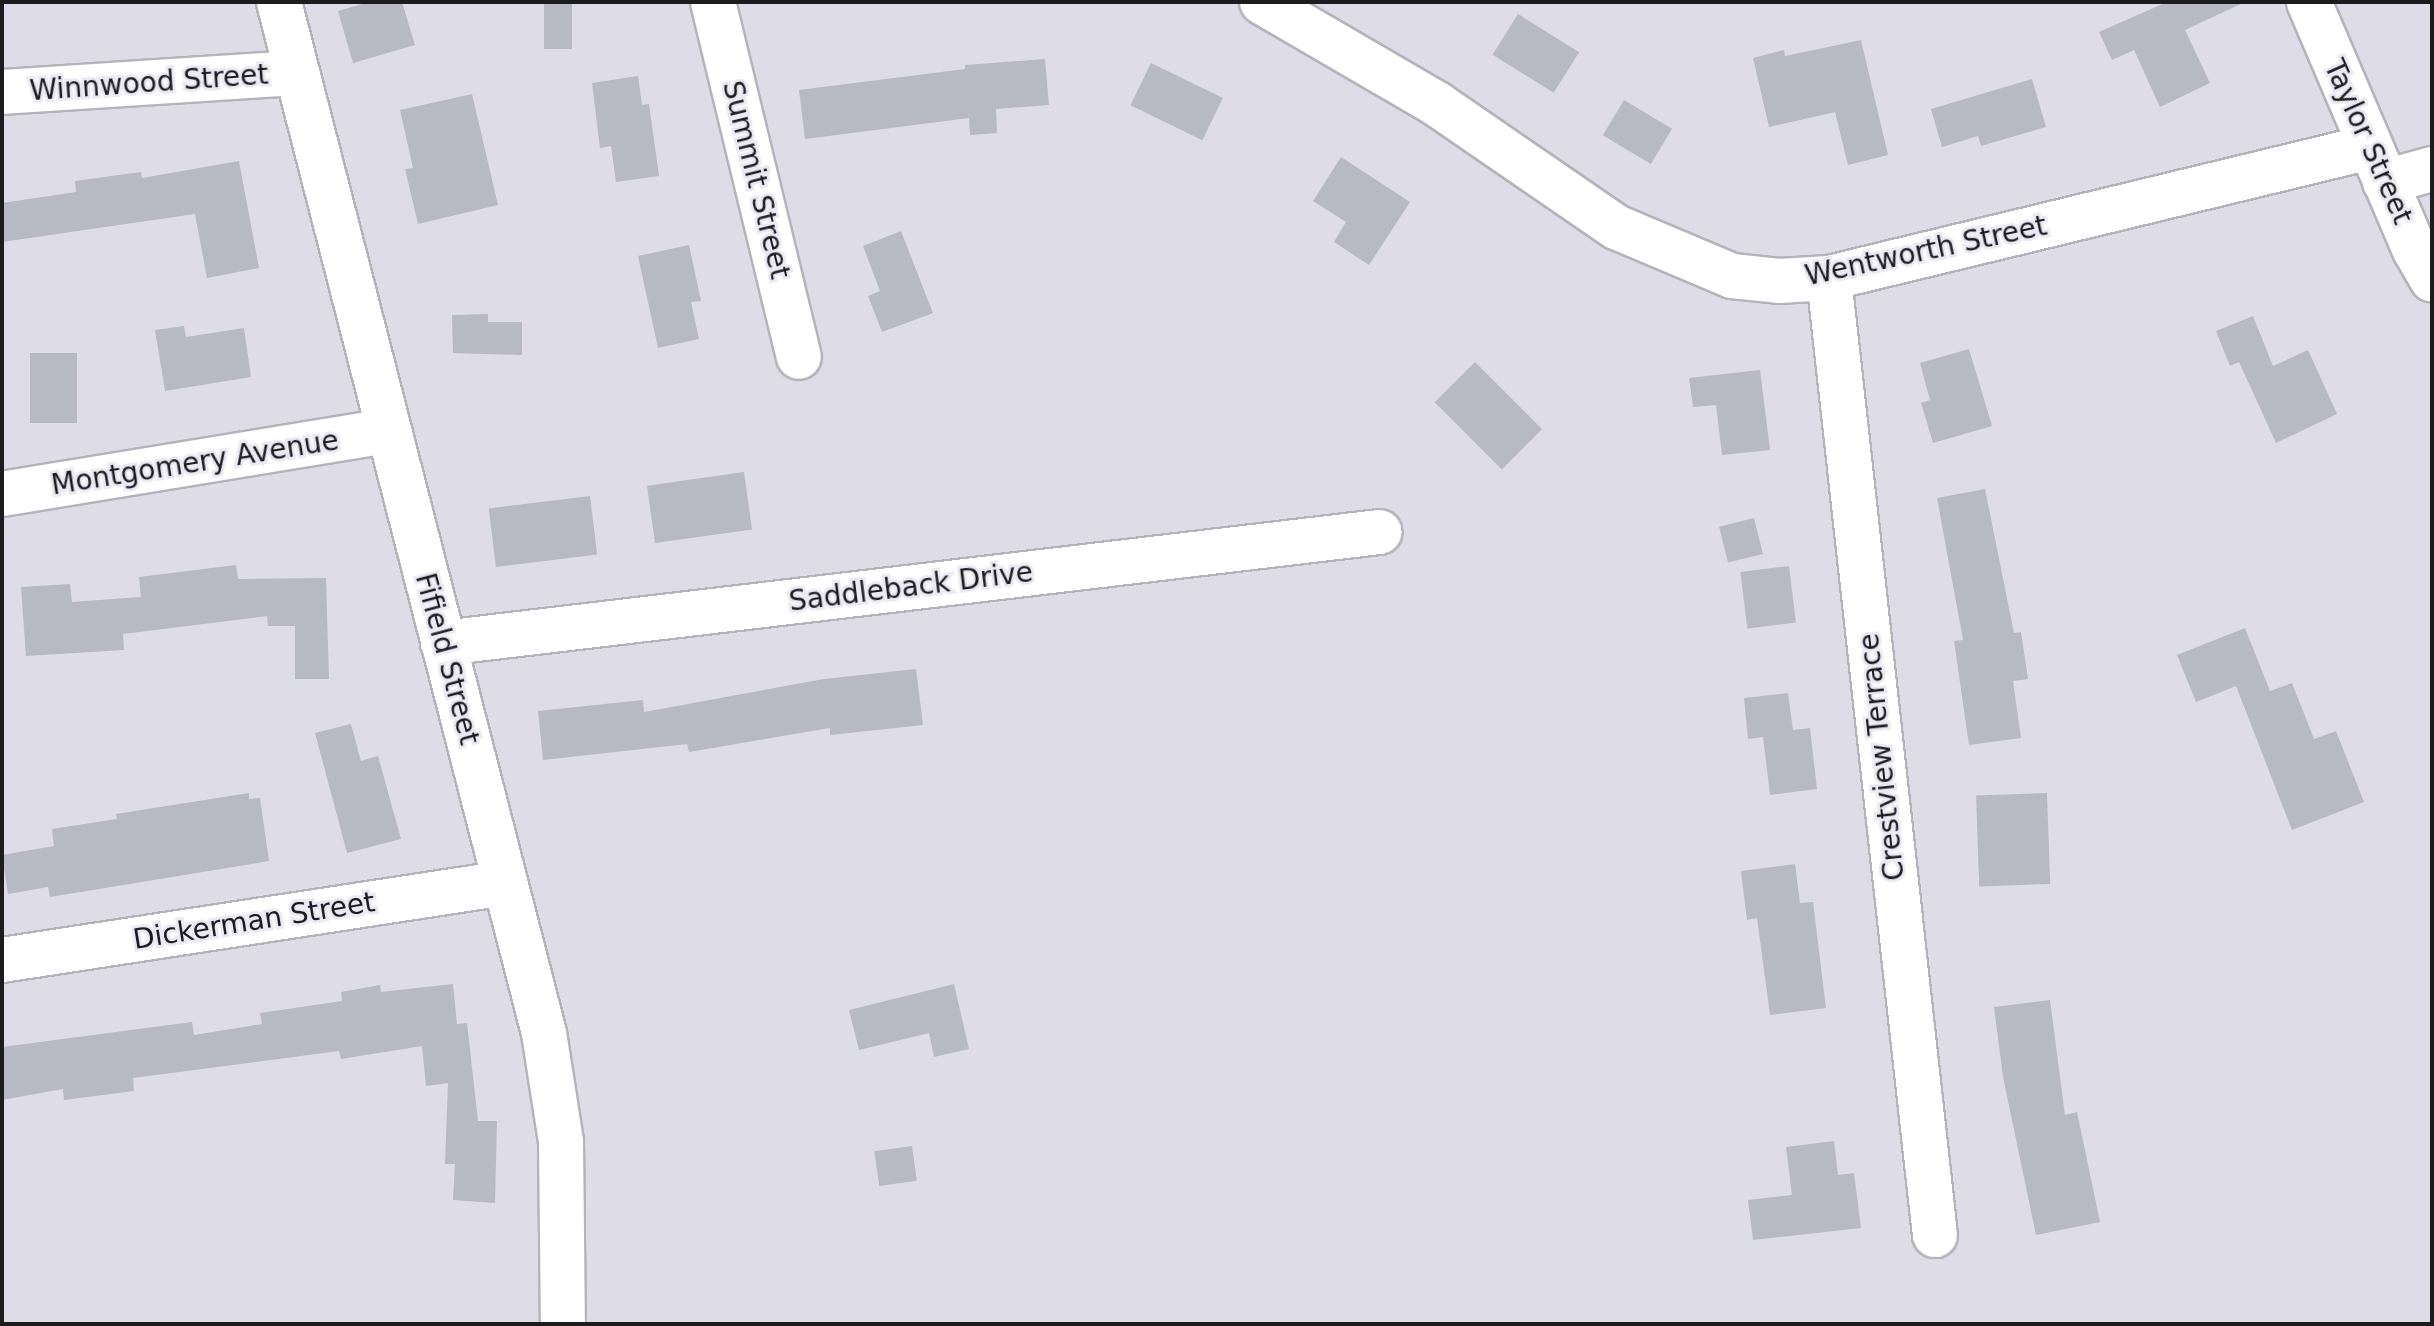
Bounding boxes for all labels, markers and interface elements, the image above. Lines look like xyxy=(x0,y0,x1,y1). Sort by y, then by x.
street label: Taylor Street xyxy=(2317,55,2419,229)
street label: Winnwood Street xyxy=(28,58,270,108)
street label: Summit Street xyxy=(715,78,797,282)
street label: Wentworth Street xyxy=(1802,209,2050,293)
street label: Montgomery Avenue xyxy=(49,424,341,502)
street label: Saddleback Drive xyxy=(787,555,1035,619)
street label: Fifield Street xyxy=(408,570,486,748)
street label: Crestview Terrace xyxy=(1852,632,1912,882)
street label: Dickerman Street xyxy=(131,885,377,957)

